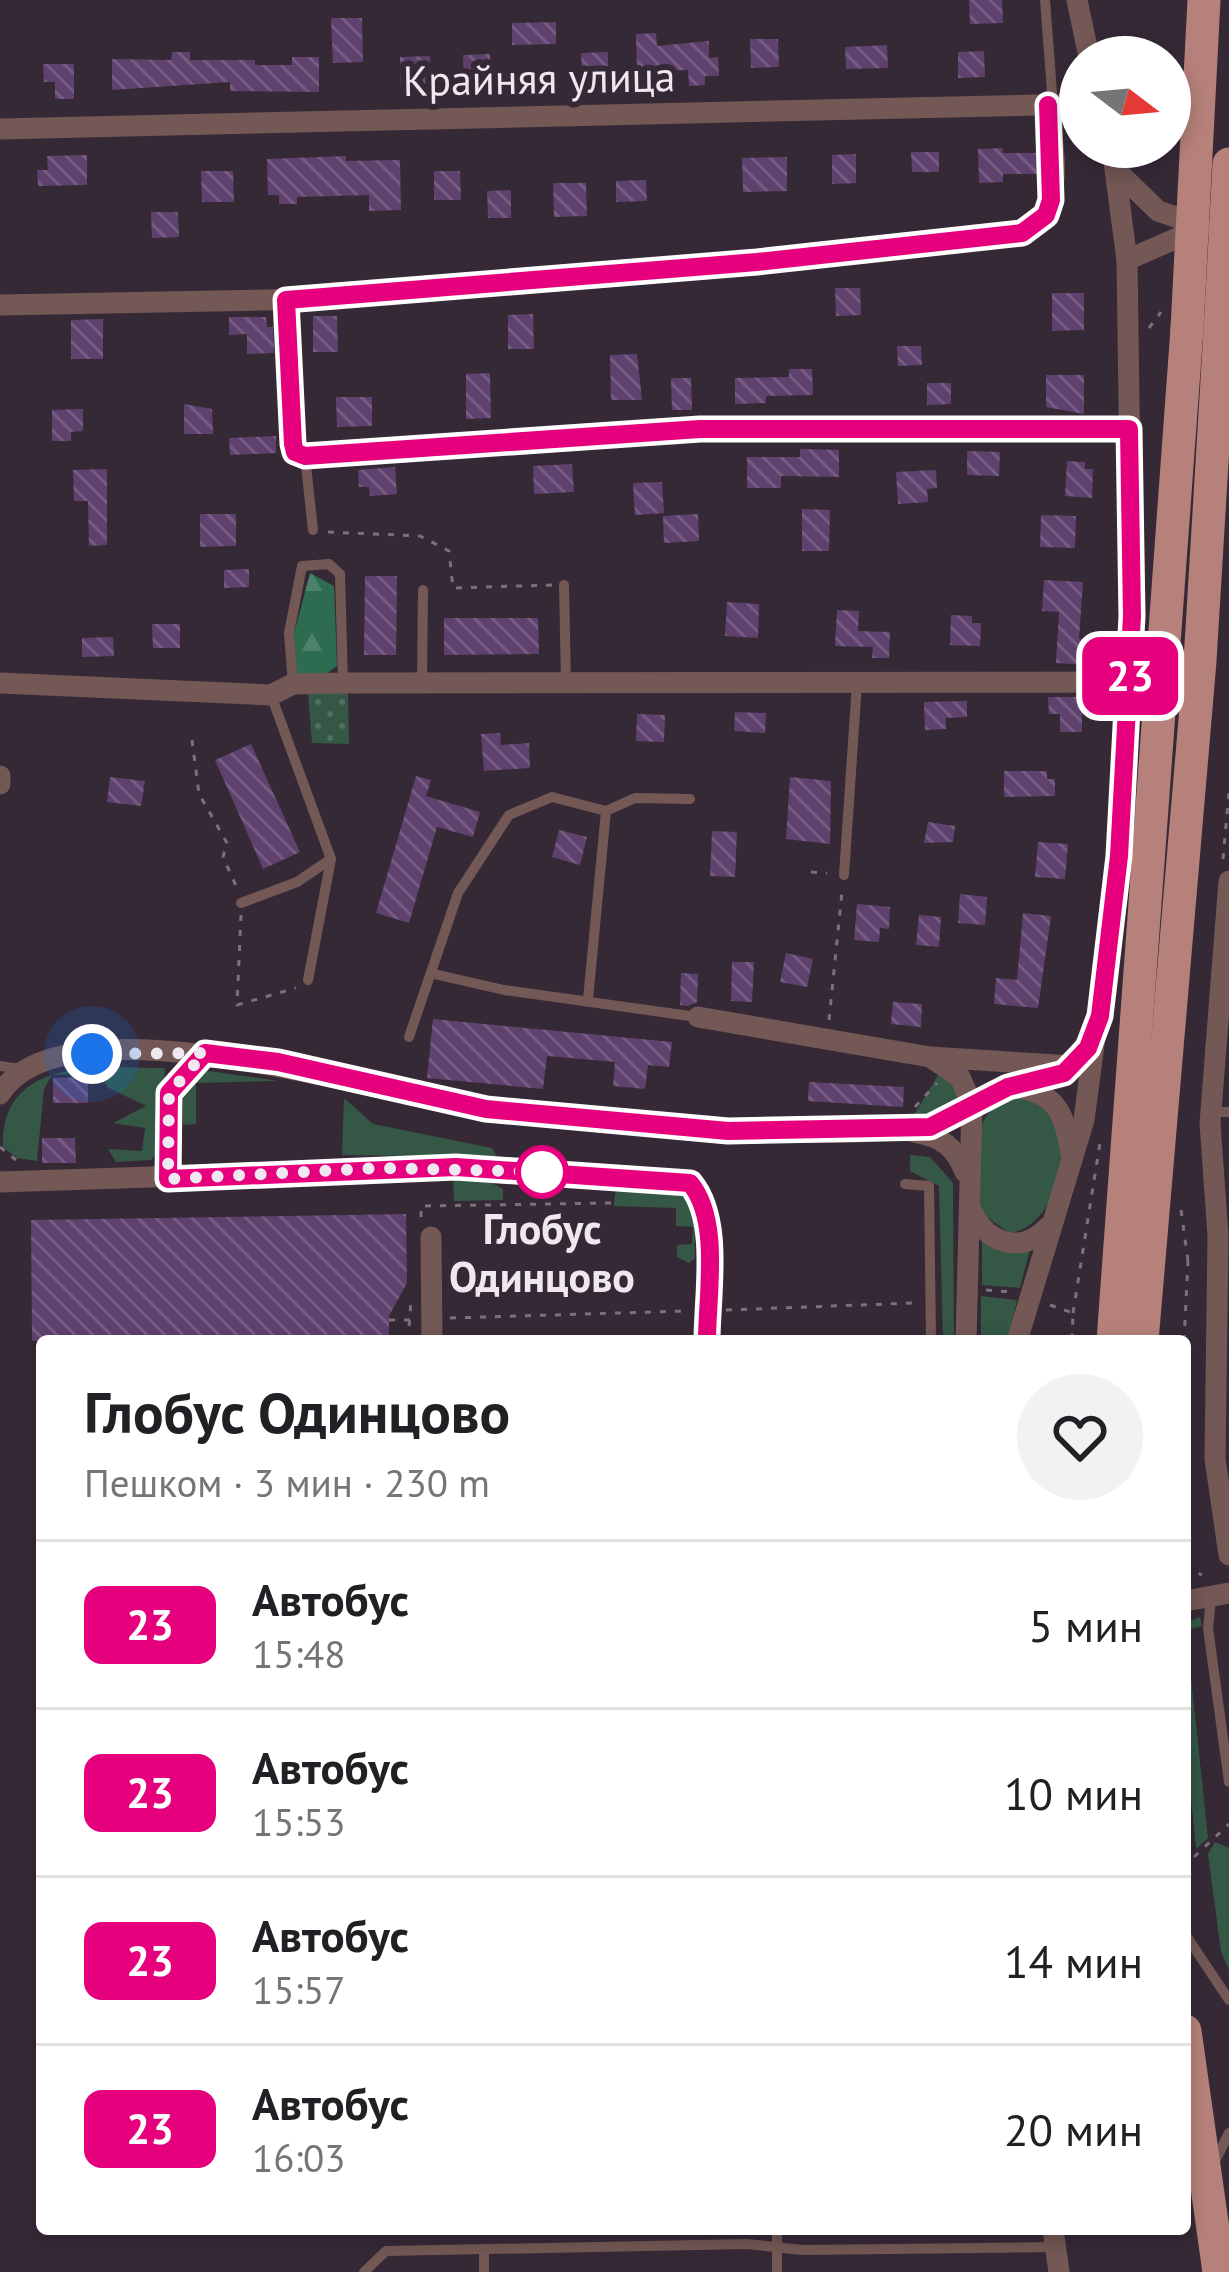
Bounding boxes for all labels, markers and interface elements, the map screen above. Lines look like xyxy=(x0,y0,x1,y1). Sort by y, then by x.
north arrow xyxy=(1059,36,1191,168)
map controls xyxy=(1059,36,1191,168)
street label: Крайняя улица xyxy=(402,48,676,108)
line badge: 23 xyxy=(1076,637,1184,715)
text: 23 xyxy=(1106,648,1154,703)
your location xyxy=(62,1024,122,1084)
marker: Глобус Одинцово xyxy=(517,1147,567,1197)
place label: Глобус Одинцово xyxy=(449,1201,635,1304)
button: heart xyxy=(1017,1374,1143,1500)
text: Глобус Одинцово xyxy=(84,1375,510,1449)
text: Пешком · 3 мин · 230 m xyxy=(84,1457,490,1508)
text: Автобус xyxy=(252,1570,409,1628)
text: 5 мин xyxy=(1029,1596,1143,1654)
text: 23 xyxy=(126,1597,174,1652)
text: 15:48 xyxy=(252,1628,346,1679)
text: Автобус xyxy=(252,1738,409,1796)
text: 10 мин xyxy=(1004,1764,1143,1822)
text: 23 xyxy=(126,1765,174,1820)
text: 15:53 xyxy=(252,1796,346,1847)
text: Автобус xyxy=(252,1906,409,1964)
text: 14 мин xyxy=(1004,1932,1143,1990)
text: 23 xyxy=(126,1933,174,1988)
text: 15:57 xyxy=(252,1964,346,2015)
text: Автобус xyxy=(252,2074,409,2132)
text: 20 мин xyxy=(1004,2100,1143,2158)
text: 23 xyxy=(126,2101,174,2156)
text: 16:03 xyxy=(252,2132,346,2183)

